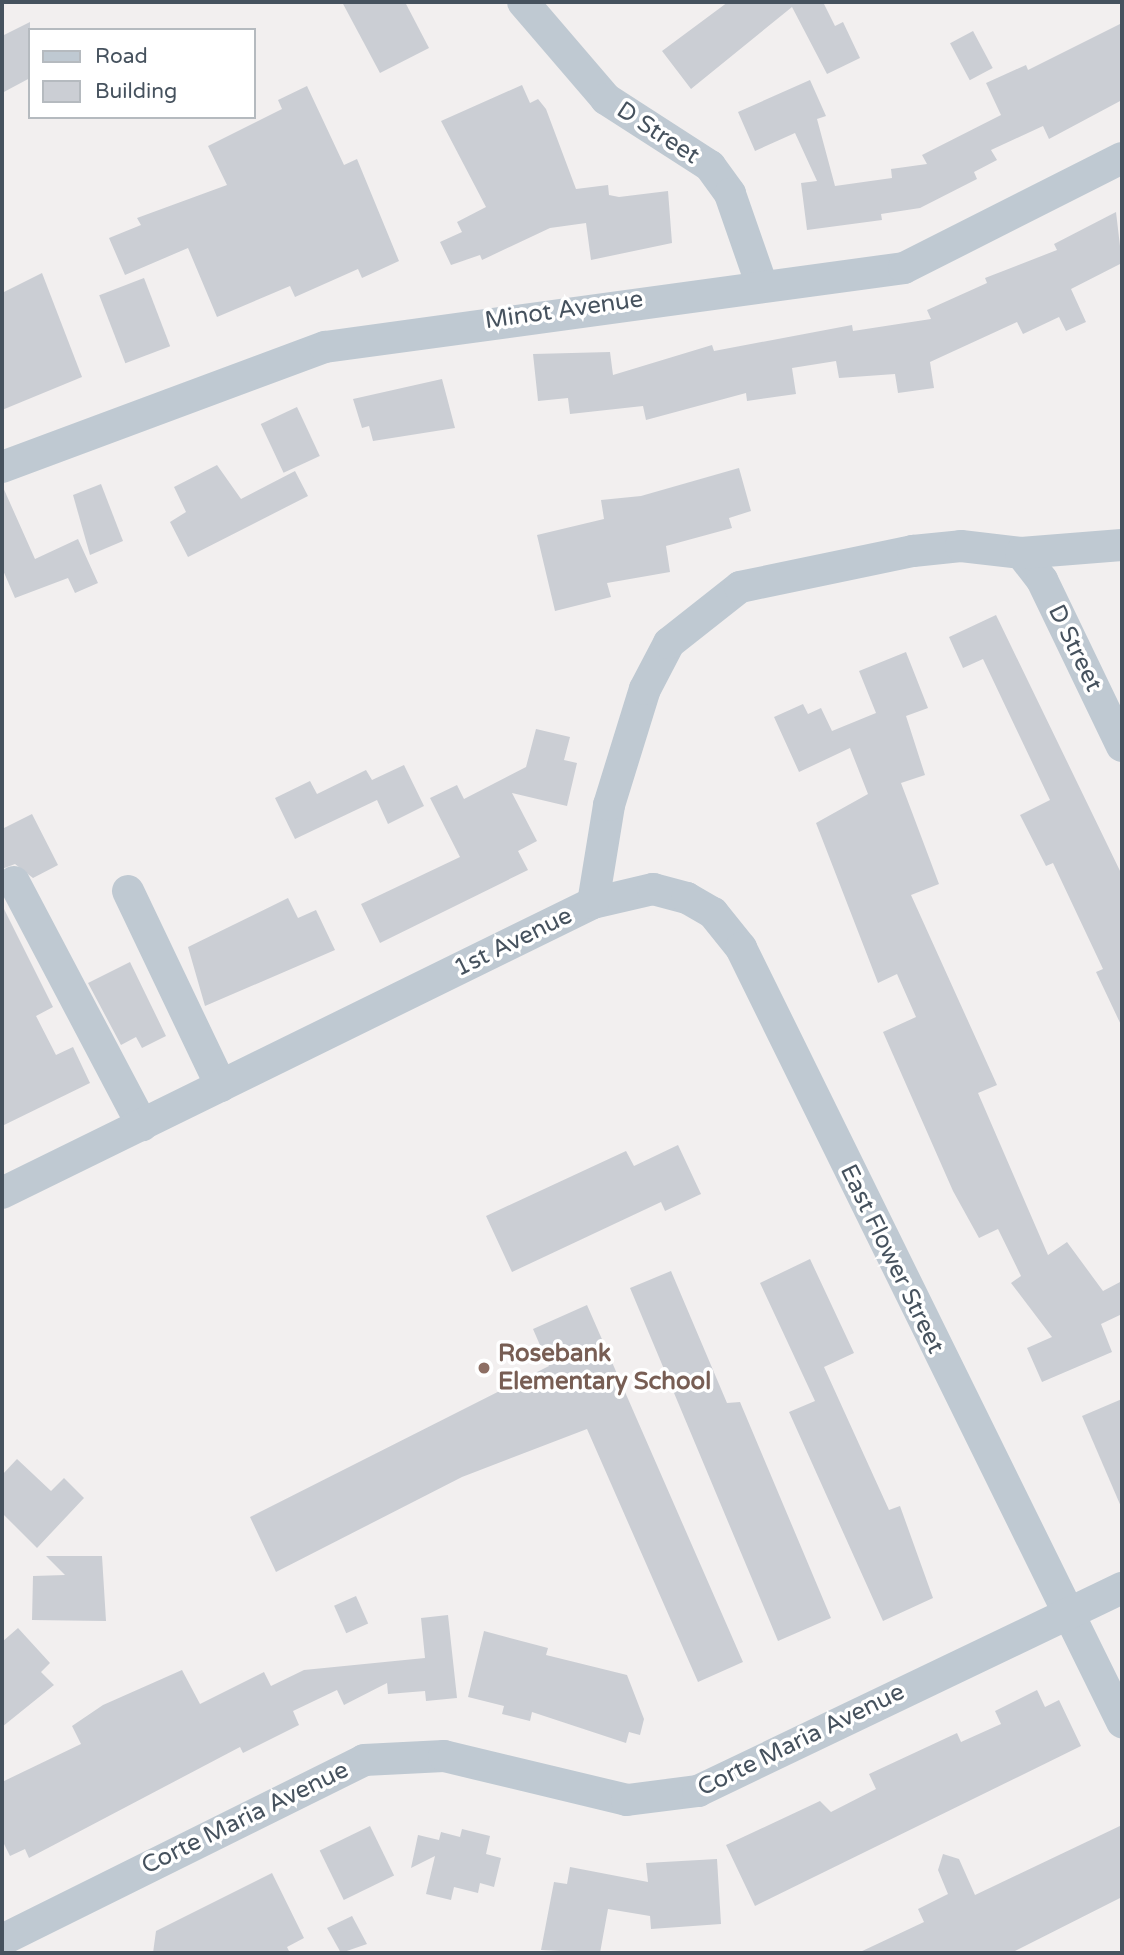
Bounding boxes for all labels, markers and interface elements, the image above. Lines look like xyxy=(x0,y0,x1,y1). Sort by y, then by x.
legend xyxy=(28,28,256,119)
text: Road xyxy=(95,44,148,69)
text: Building xyxy=(95,79,177,104)
street label: D Street xyxy=(611,96,705,170)
street label: Minot Avenue xyxy=(483,285,645,335)
street label: D Street xyxy=(1042,600,1108,696)
street label: 1st Avenue xyxy=(449,901,577,983)
street label: East Flower Street xyxy=(834,1160,950,1358)
place label: Rosebank Elementary School xyxy=(498,1340,711,1396)
marker: Rosebank Elementary School xyxy=(476,1360,492,1376)
street label: Corte Maria Avenue xyxy=(693,1677,909,1803)
street label: Corte Maria Avenue xyxy=(137,1755,353,1881)

